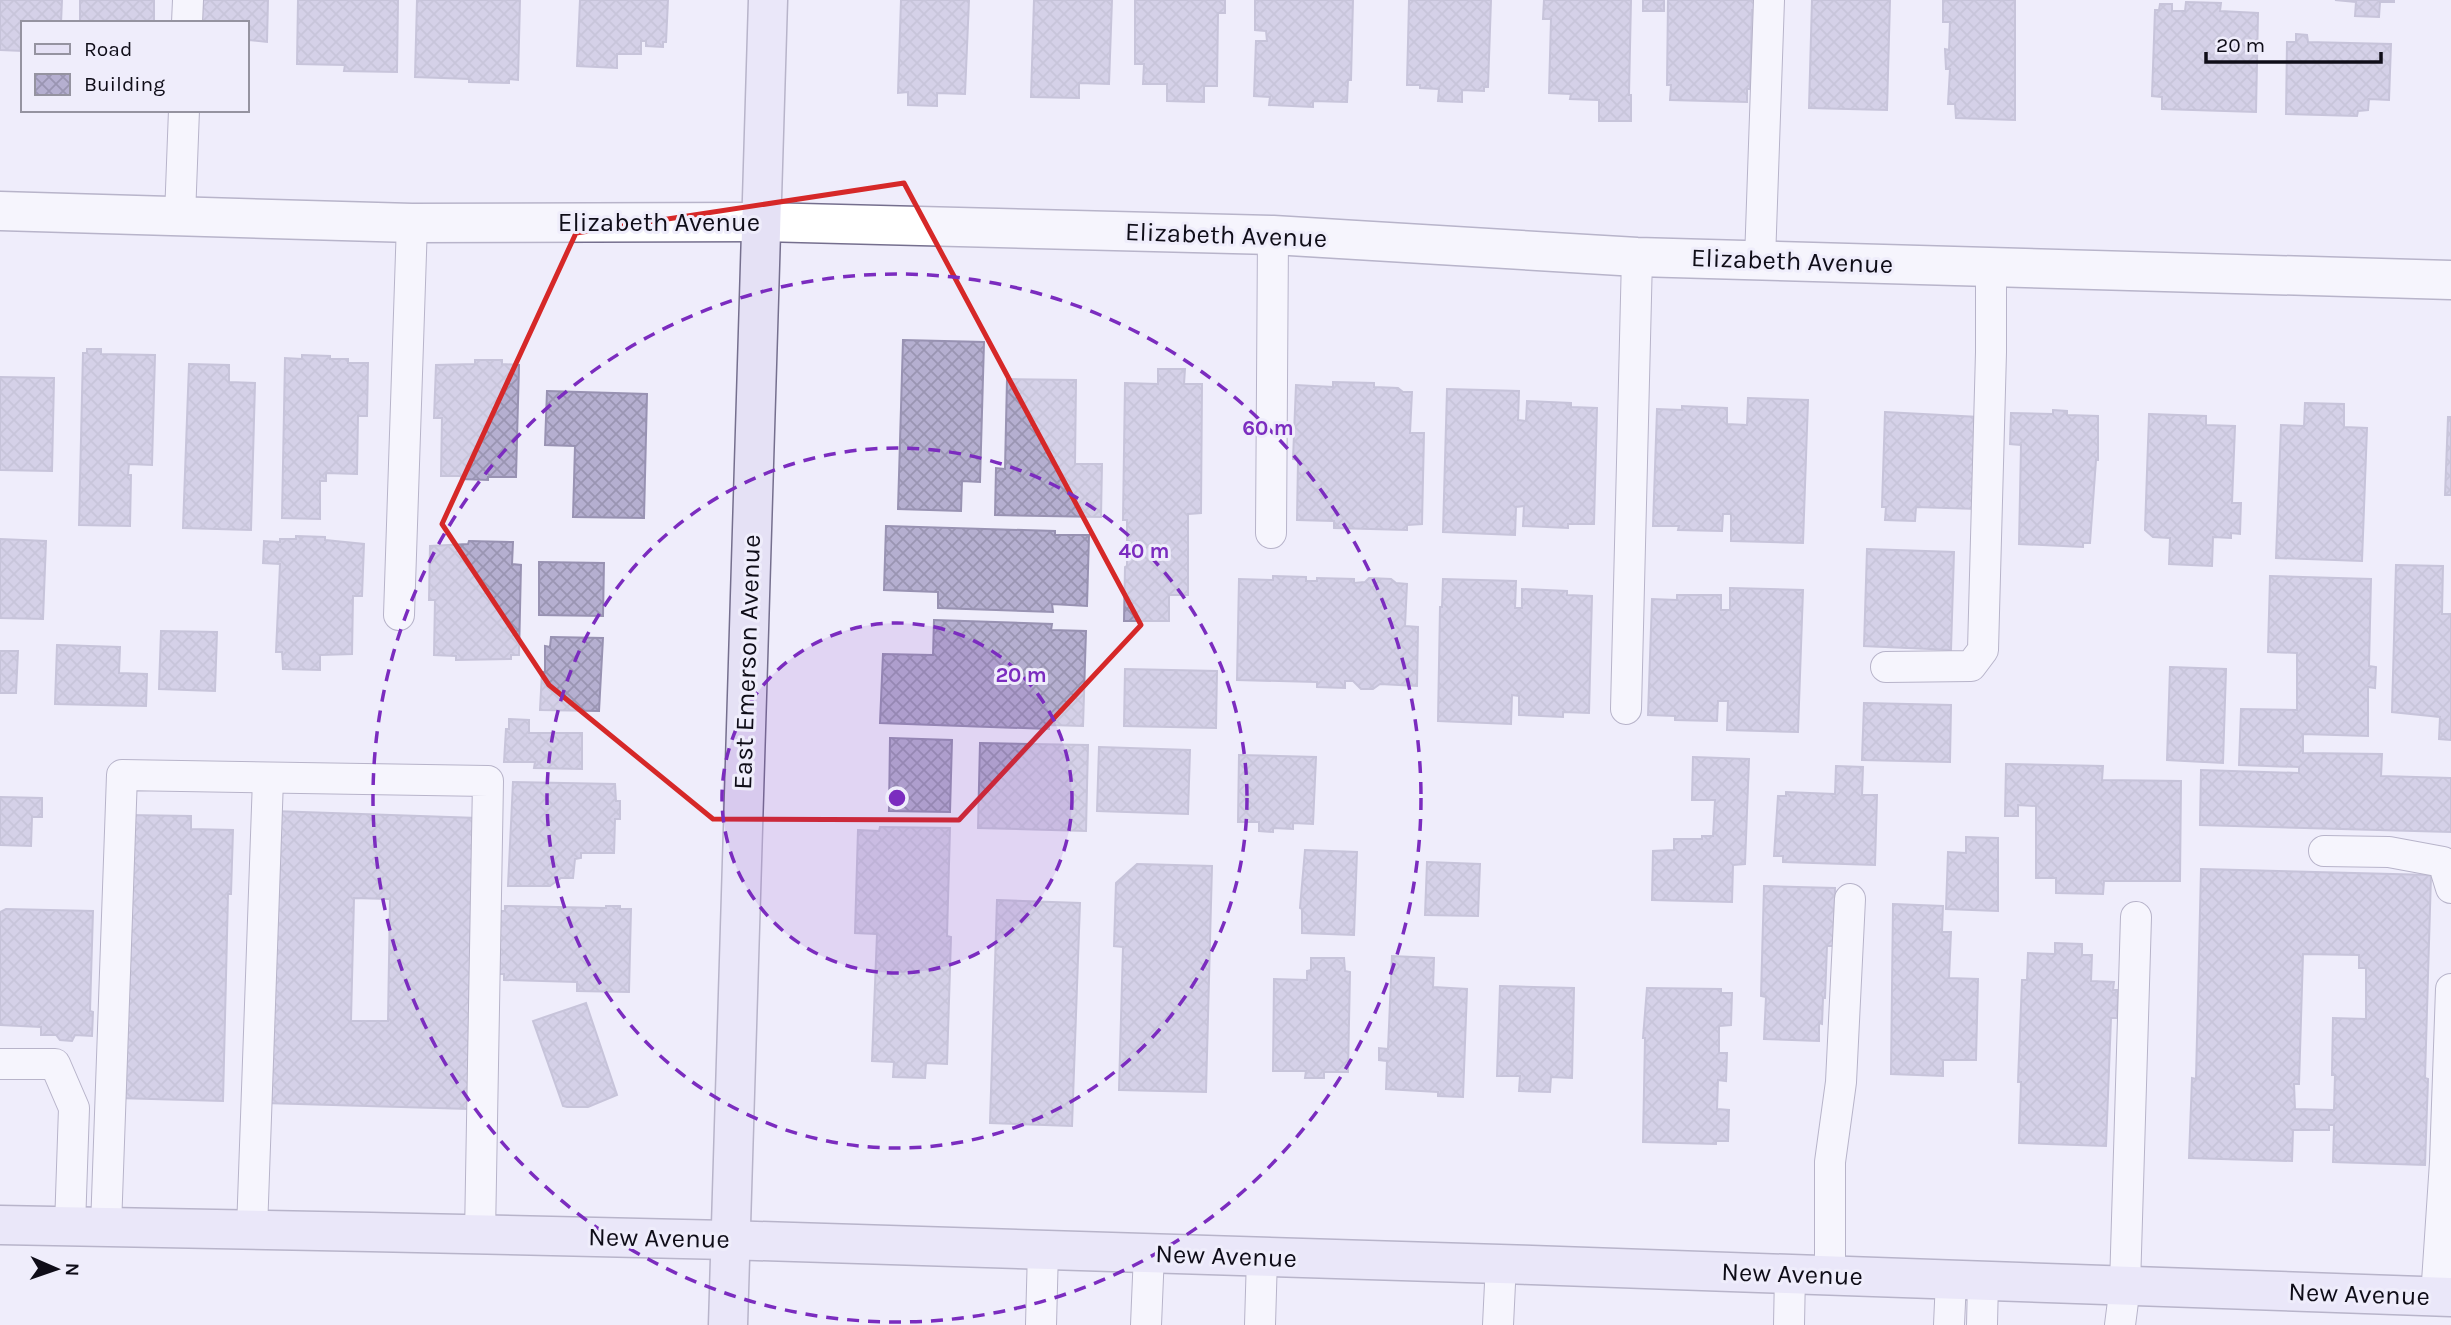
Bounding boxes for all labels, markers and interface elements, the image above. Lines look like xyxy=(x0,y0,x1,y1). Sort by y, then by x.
legend xyxy=(21,21,248,112)
scale bar xyxy=(2206,21,2381,65)
text: 20 m xyxy=(2216,33,2265,57)
text: Road xyxy=(84,37,132,61)
text: Building xyxy=(84,72,165,96)
street label: Elizabeth Avenue xyxy=(558,207,760,238)
street label: Elizabeth Avenue xyxy=(1124,216,1328,254)
street label: Elizabeth Avenue xyxy=(1690,242,1894,280)
text: 60 m xyxy=(1242,416,1294,440)
street label: East Emerson Avenue xyxy=(727,534,767,790)
text: 40 m xyxy=(1118,539,1170,563)
text: 20 m xyxy=(995,663,1047,687)
centre of rings xyxy=(885,786,909,810)
street label: New Avenue xyxy=(588,1221,730,1255)
north arrow xyxy=(21,1234,91,1304)
street label: New Avenue xyxy=(1155,1238,1297,1274)
street label: New Avenue xyxy=(1721,1256,1863,1292)
text: N xyxy=(61,1262,83,1277)
street label: New Avenue xyxy=(2288,1276,2430,1312)

